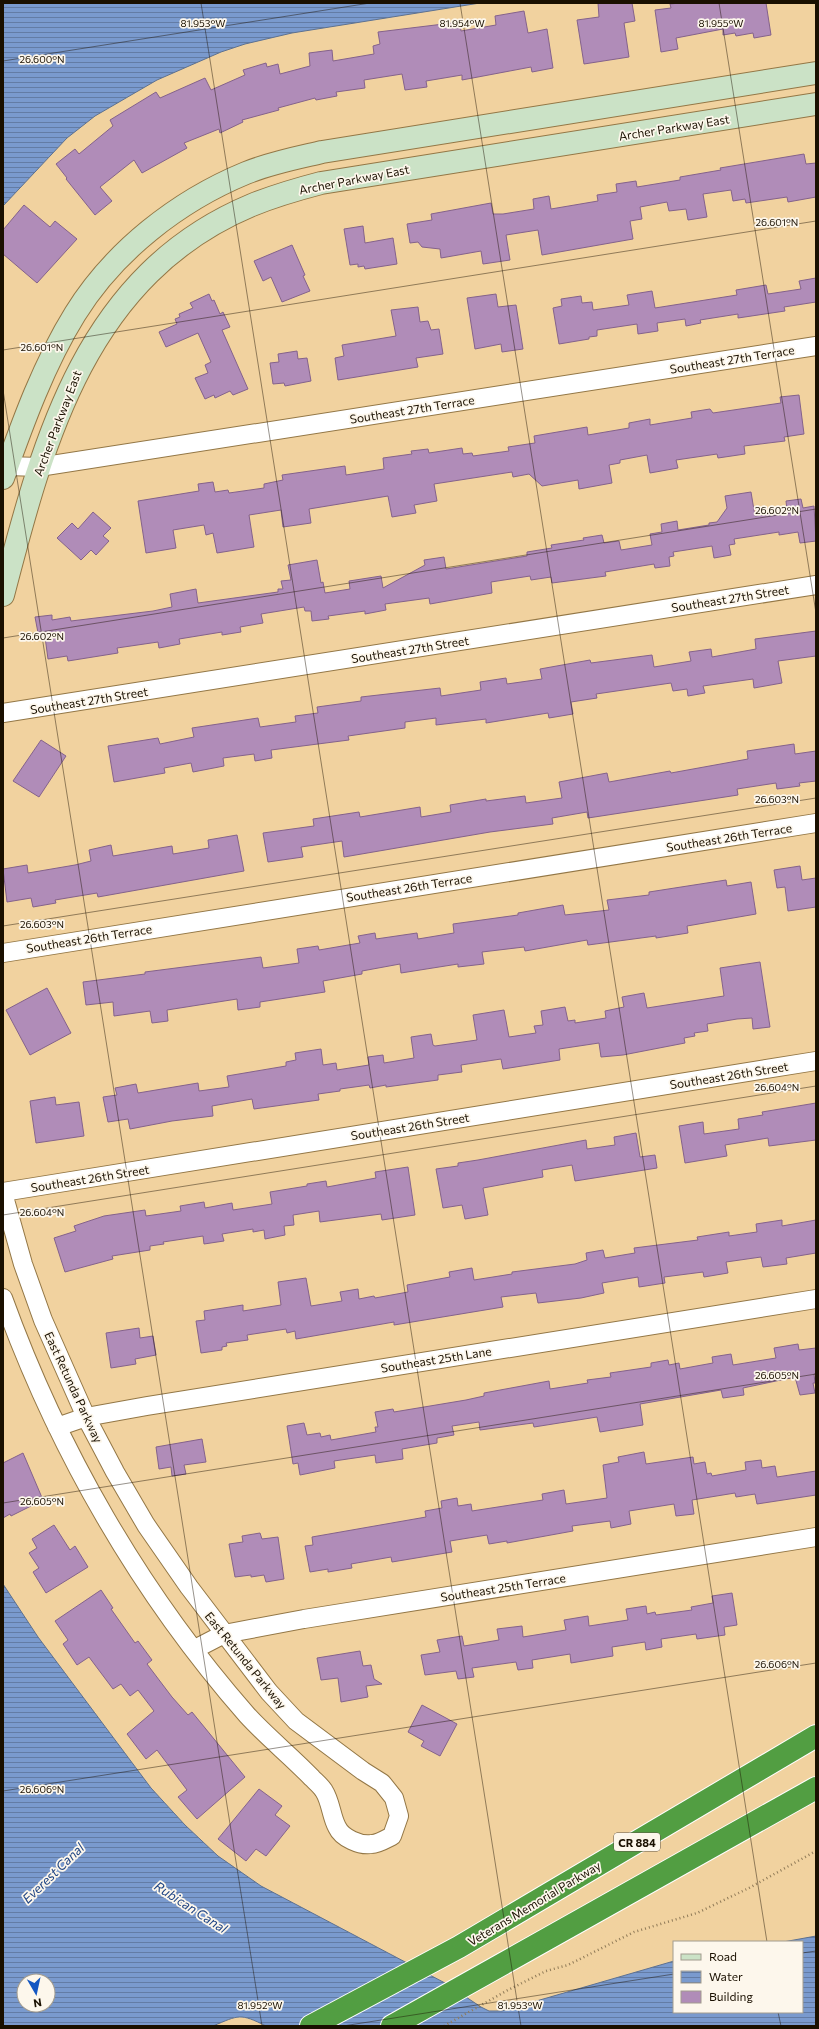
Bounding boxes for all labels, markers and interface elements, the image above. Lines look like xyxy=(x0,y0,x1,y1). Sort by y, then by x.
text: 81.953°W xyxy=(181,17,225,29)
text: 81.954°W xyxy=(439,17,485,29)
text: 81.955°W xyxy=(698,17,744,29)
text: 26.600°N xyxy=(20,53,64,65)
street label: Archer Parkway East xyxy=(618,111,731,143)
street label: Archer Parkway East xyxy=(298,161,410,197)
text: 26.601°N xyxy=(756,216,798,228)
text: 26.601°N xyxy=(21,341,63,353)
street label: Southeast 27th Terrace xyxy=(669,342,795,376)
street label: Archer Parkway East xyxy=(30,368,84,478)
street label: Southeast 27th Terrace xyxy=(349,392,475,426)
text: 26.602°N xyxy=(755,504,799,516)
street label: Southeast 27th Street xyxy=(670,582,790,614)
text: 26.602°N xyxy=(20,630,64,642)
street label: Southeast 27th Street xyxy=(350,633,470,665)
street label: Southeast 27th Street xyxy=(29,684,149,716)
text: 26.603°N xyxy=(755,793,799,805)
street label: Southeast 26th Terrace xyxy=(665,820,793,854)
street label: Southeast 26th Terrace xyxy=(345,870,473,904)
text: 26.603°N xyxy=(20,918,64,930)
street label: Southeast 26th Terrace xyxy=(25,921,153,955)
street label: Southeast 26th Street xyxy=(669,1059,789,1091)
text: 26.604°N xyxy=(755,1081,799,1093)
street label: Southeast 26th Street xyxy=(350,1110,470,1142)
street label: Southeast 26th Street xyxy=(30,1162,150,1194)
text: 26.604°N xyxy=(20,1206,64,1218)
street label: East Retunda Parkway xyxy=(42,1329,106,1445)
street label: Southeast 25th Lane xyxy=(380,1343,492,1375)
text: 26.605°N xyxy=(755,1369,799,1381)
text: 26.605°N xyxy=(20,1495,64,1507)
street label: Southeast 25th Terrace xyxy=(439,1570,567,1604)
street label: East Retunda Parkway xyxy=(203,1609,289,1711)
text: 26.606°N xyxy=(755,1658,799,1670)
text: 26.606°N xyxy=(20,1783,64,1795)
road number: CR 884 xyxy=(614,1833,660,1851)
water label: Everest Canal xyxy=(19,1839,88,1906)
street label: Veterans Memorial Parkway xyxy=(465,1858,603,1948)
water label: Rubican Canal xyxy=(152,1878,231,1937)
legend xyxy=(673,1941,803,2013)
text: Road xyxy=(709,1949,737,1963)
text: Water xyxy=(709,1969,743,1983)
north arrow xyxy=(16,1973,56,2013)
text: Building xyxy=(709,1989,753,2003)
text: N xyxy=(33,1996,43,2010)
text: 81.952°W xyxy=(238,1999,282,2011)
text: 81.953°W xyxy=(498,1999,542,2011)

